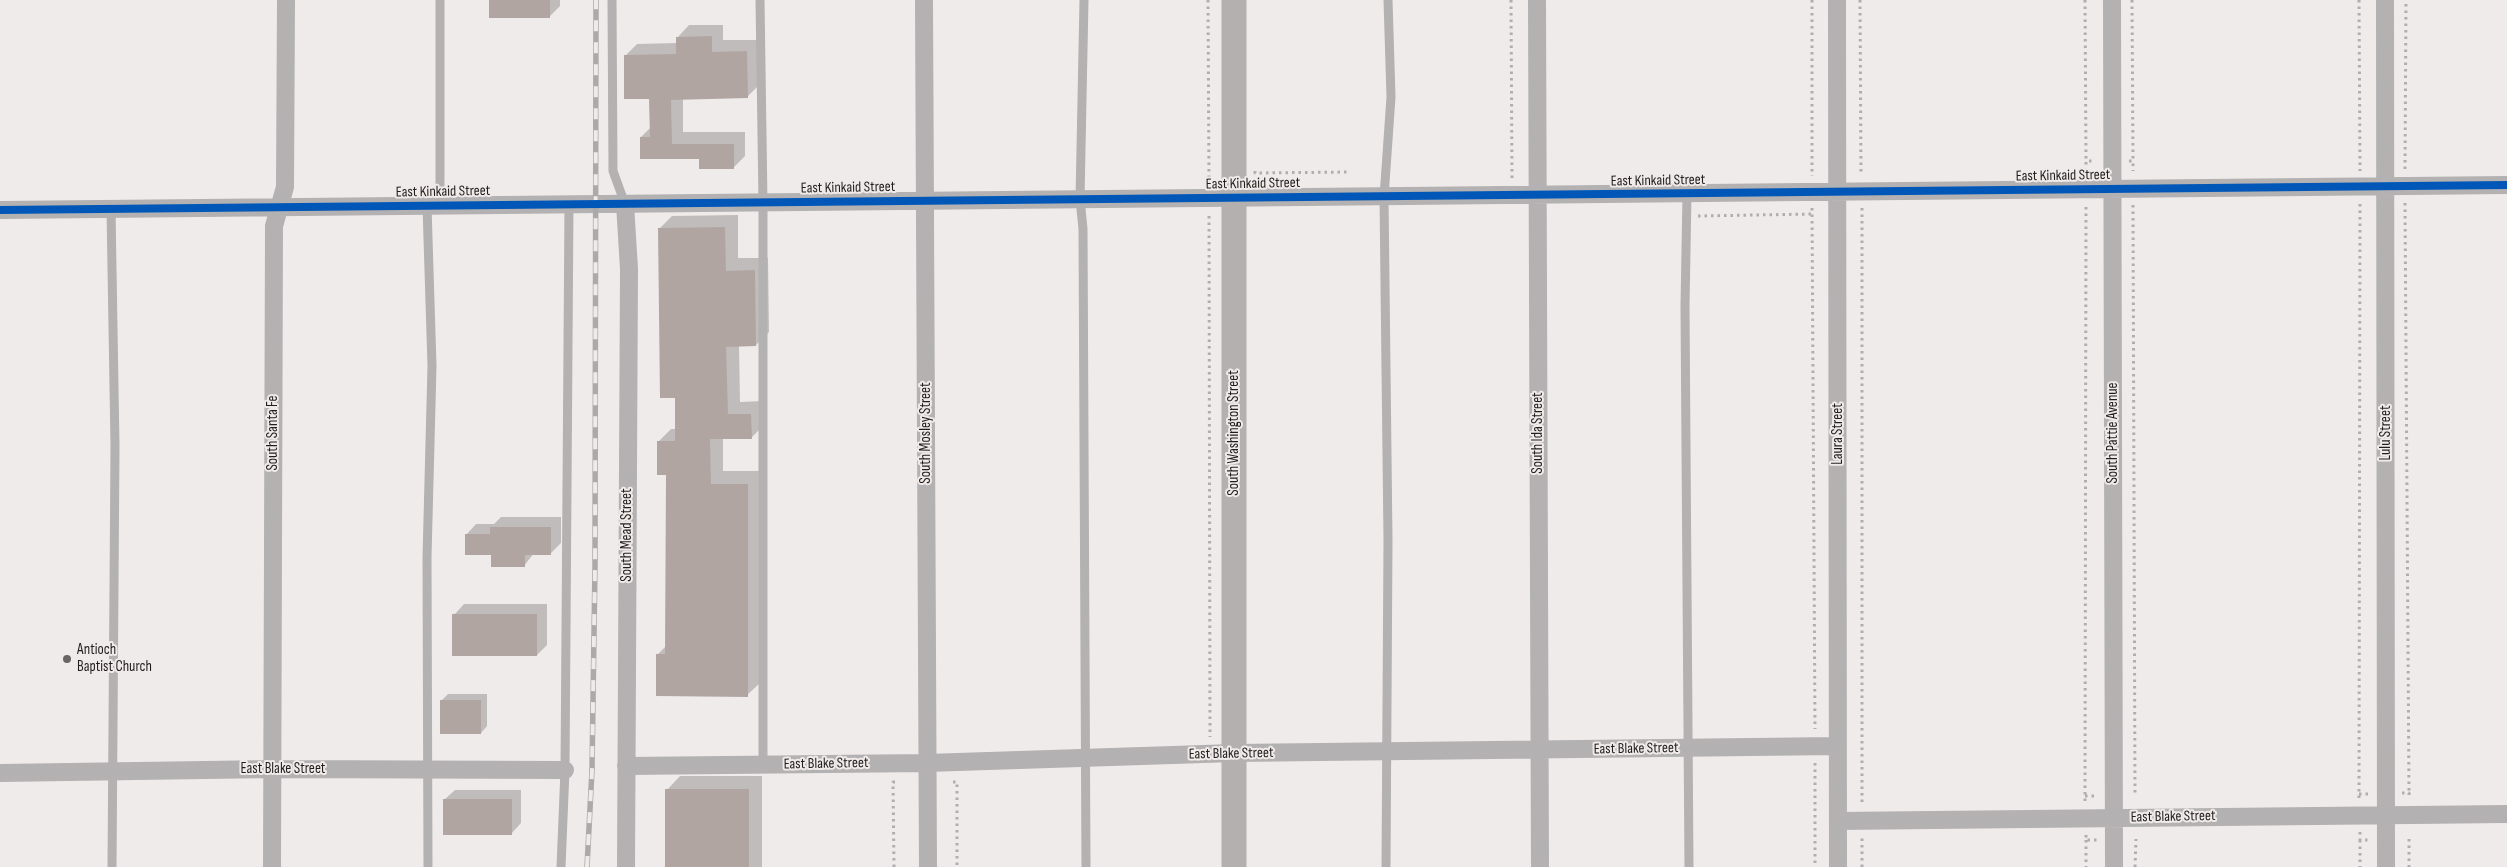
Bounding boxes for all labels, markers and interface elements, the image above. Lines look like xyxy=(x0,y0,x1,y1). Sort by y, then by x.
street label: East Kinkaid Street xyxy=(2016,166,2110,186)
street label: East Kinkaid Street xyxy=(1611,171,1705,191)
street label: East Kinkaid Street xyxy=(1206,174,1300,194)
street label: East Kinkaid Street xyxy=(801,178,895,198)
street label: East Kinkaid Street xyxy=(396,182,490,202)
street label: South Washington Street xyxy=(1225,370,1243,496)
street label: South Mosley Street xyxy=(917,382,935,484)
street label: South Pattie Avenue xyxy=(2104,382,2122,484)
street label: South Ida Street xyxy=(1529,392,1547,474)
street label: South Santa Fe xyxy=(264,395,282,471)
street label: Laura Street xyxy=(1829,403,1847,465)
street label: Lulu Street xyxy=(2377,406,2395,460)
street label: South Mead Street xyxy=(618,488,636,582)
place label: Antioch Baptist Church xyxy=(77,641,152,676)
marker: Antioch Baptist Church xyxy=(61,653,73,665)
street label: East Blake Street xyxy=(1593,739,1679,759)
street label: East Blake Street xyxy=(1188,744,1274,764)
street label: East Blake Street xyxy=(783,754,869,774)
street label: East Blake Street xyxy=(241,760,325,778)
street label: East Blake Street xyxy=(2130,807,2216,827)

